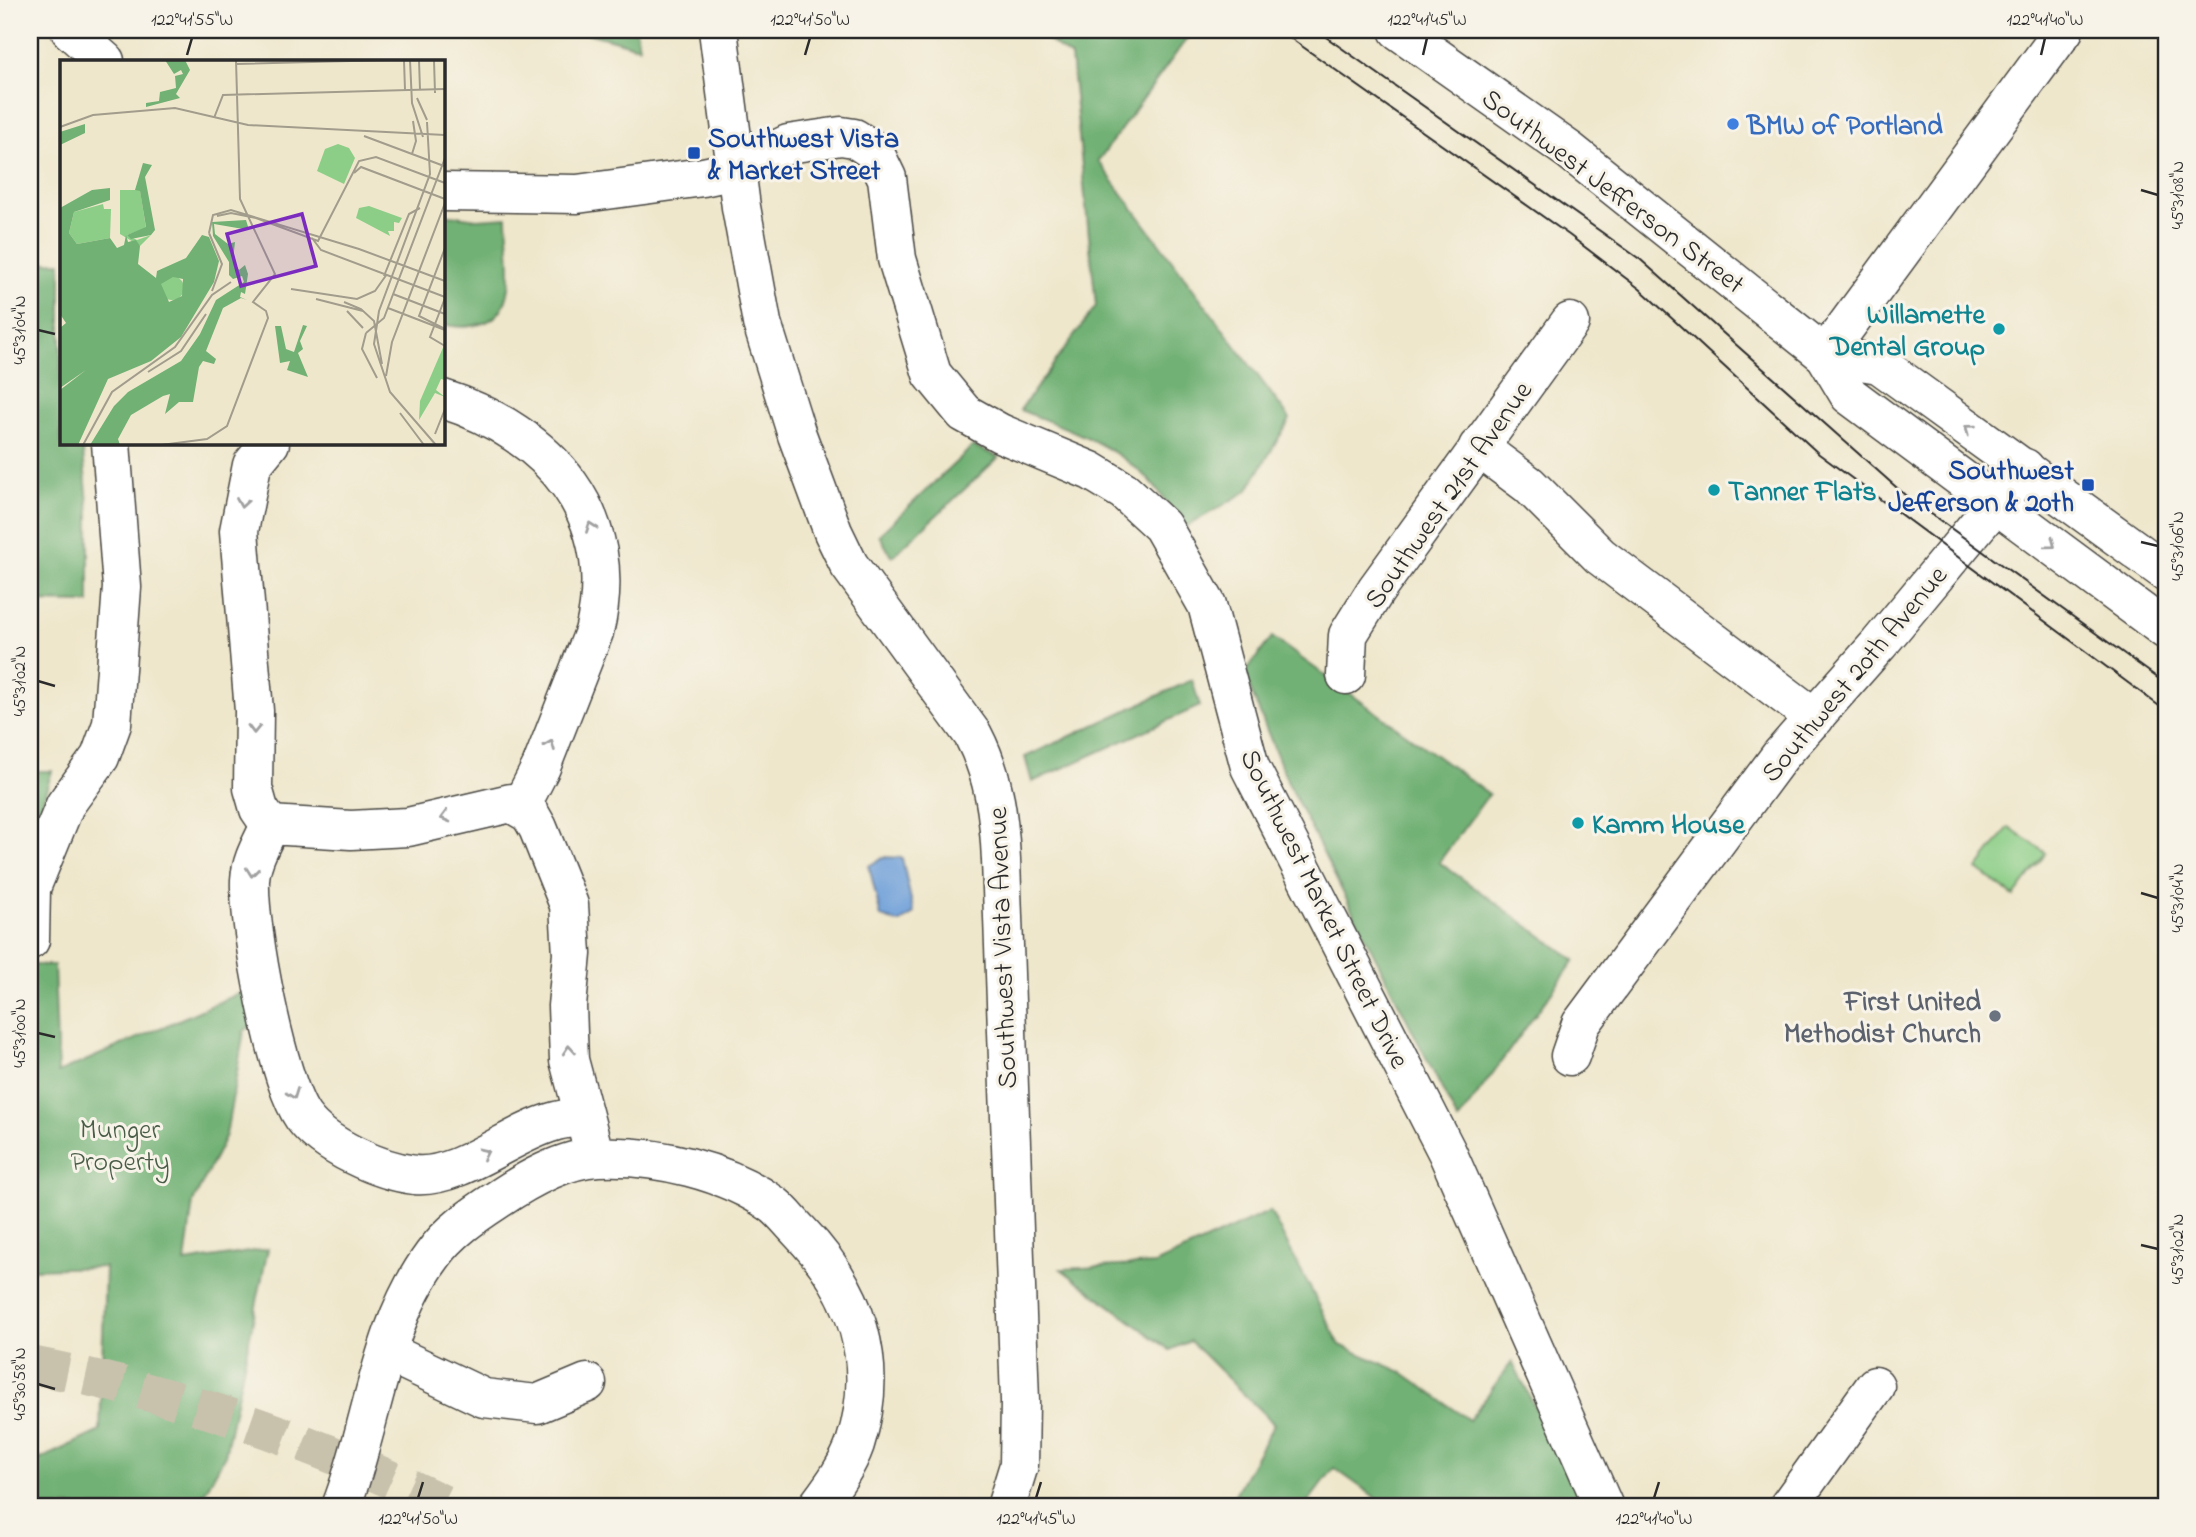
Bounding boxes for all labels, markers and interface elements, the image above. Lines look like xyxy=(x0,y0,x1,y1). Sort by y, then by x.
text: 122°41'55"W xyxy=(151,8,233,34)
text: 122°41'50"W xyxy=(770,8,850,34)
text: 122°41'45"W xyxy=(1387,8,1467,34)
text: 122°41'40"W xyxy=(2007,8,2083,34)
inset map xyxy=(60,60,444,444)
street label: Southwest Jefferson Street xyxy=(1472,80,1752,306)
place label: BMW of Portland xyxy=(1745,107,1943,148)
marker: BMW of Portland xyxy=(1725,116,1741,132)
place label: Southwest Vista & Market Street xyxy=(707,120,899,193)
marker: Southwest Vista & Market Street xyxy=(686,145,702,161)
text: 45°31'08"N xyxy=(2166,161,2192,229)
text: 45°31'04"N xyxy=(8,295,34,365)
place label: Willamette Dental Group xyxy=(1828,296,1986,369)
marker: Willamette Dental Group xyxy=(1991,321,2007,337)
street label: Southwest 21st Avenue xyxy=(1356,373,1544,618)
one-way arrow xyxy=(1964,424,1977,437)
place label: Southwest Jefferson & 20th xyxy=(1888,452,2075,525)
place label: Tanner Flats xyxy=(1728,473,1877,514)
marker: Southwest Jefferson & 20th xyxy=(2080,477,2096,493)
marker: Tanner Flats xyxy=(1706,482,1722,498)
one-way arrow xyxy=(235,497,250,509)
text: 45°31'06"N xyxy=(2166,511,2192,581)
one-way arrow xyxy=(586,522,600,534)
one-way arrow xyxy=(2043,536,2055,549)
street label: Southwest 20th Avenue xyxy=(1752,557,1959,793)
text: 45°31'02"N xyxy=(8,646,34,716)
one-way arrow xyxy=(246,725,262,735)
one-way arrow xyxy=(542,739,556,751)
street label: Southwest Market Street Drive xyxy=(1228,743,1418,1077)
street label: Southwest Vista Avenue xyxy=(979,806,1030,1089)
place label: Kamm House xyxy=(1592,806,1746,847)
one-way arrow xyxy=(439,809,451,823)
marker: Kamm House xyxy=(1570,815,1586,831)
text: 45°31'04"N xyxy=(2166,863,2192,933)
one-way arrow xyxy=(244,866,259,878)
place label: First United Methodist Church xyxy=(1784,983,1981,1056)
text: 45°31'00"N xyxy=(8,998,34,1068)
marker: First United Methodist Church xyxy=(1987,1008,2003,1024)
one-way arrow xyxy=(562,1044,577,1055)
one-way arrow xyxy=(285,1088,299,1100)
park label: Munger Property xyxy=(70,1111,170,1184)
one-way arrow xyxy=(477,1147,489,1161)
text: 45°31'02"N xyxy=(2166,1214,2192,1284)
text: 45°30'58"N xyxy=(8,1347,34,1421)
text: 122°41'50"W xyxy=(378,1507,458,1533)
text: 122°41'45"W xyxy=(996,1507,1076,1533)
text: 122°41'40"W xyxy=(1616,1507,1692,1533)

